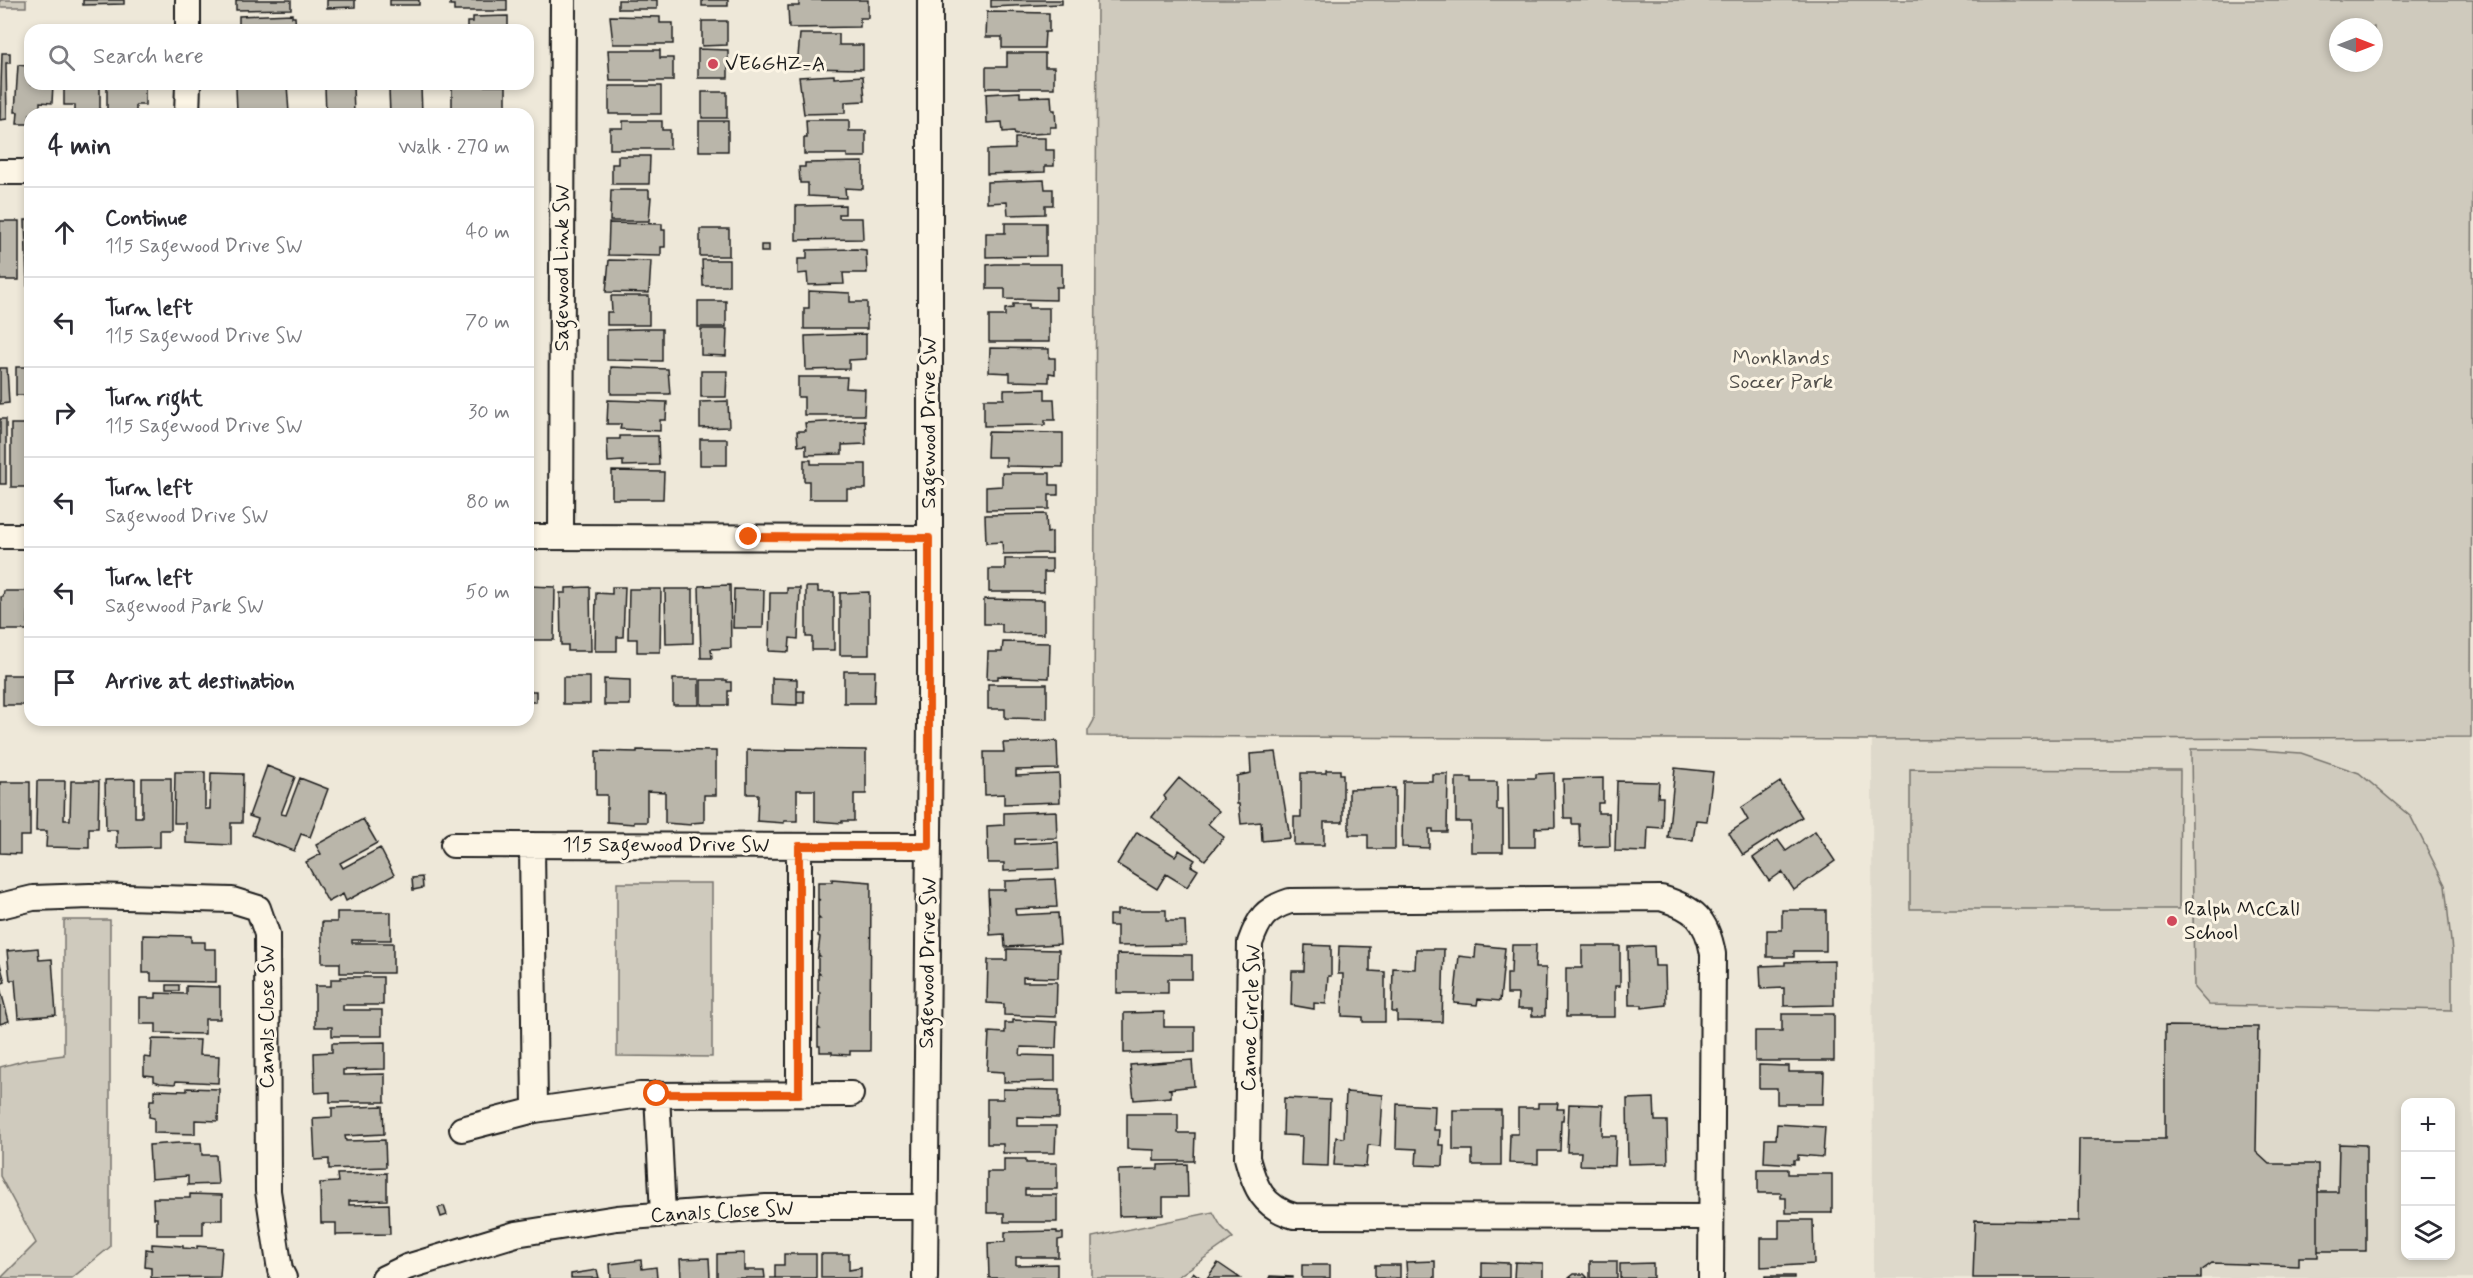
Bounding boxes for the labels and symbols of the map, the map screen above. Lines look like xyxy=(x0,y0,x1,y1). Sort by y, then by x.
north arrow xyxy=(2329,18,2383,72)
place label: VE6GHZ-A xyxy=(725,50,825,78)
marker: VE6GHZ-A xyxy=(706,57,720,71)
street label: Sagewood Link SW xyxy=(548,185,578,351)
street label: Sagewood Drive SW xyxy=(915,337,945,509)
park label: Monklands Soccer Park xyxy=(1729,344,1833,396)
route end xyxy=(735,523,761,549)
street label: 115 Sagewood Drive SW xyxy=(562,831,770,861)
street label: Sagewood Drive SW xyxy=(913,877,945,1049)
place label: Ralph McCall School xyxy=(2184,895,2299,947)
marker: Ralph McCall School xyxy=(2165,914,2179,928)
street label: Canoe Circle SW xyxy=(1234,944,1268,1092)
street label: Canals Close SW xyxy=(253,945,281,1089)
route start xyxy=(643,1080,669,1106)
street label: Canals Close SW xyxy=(650,1194,794,1230)

